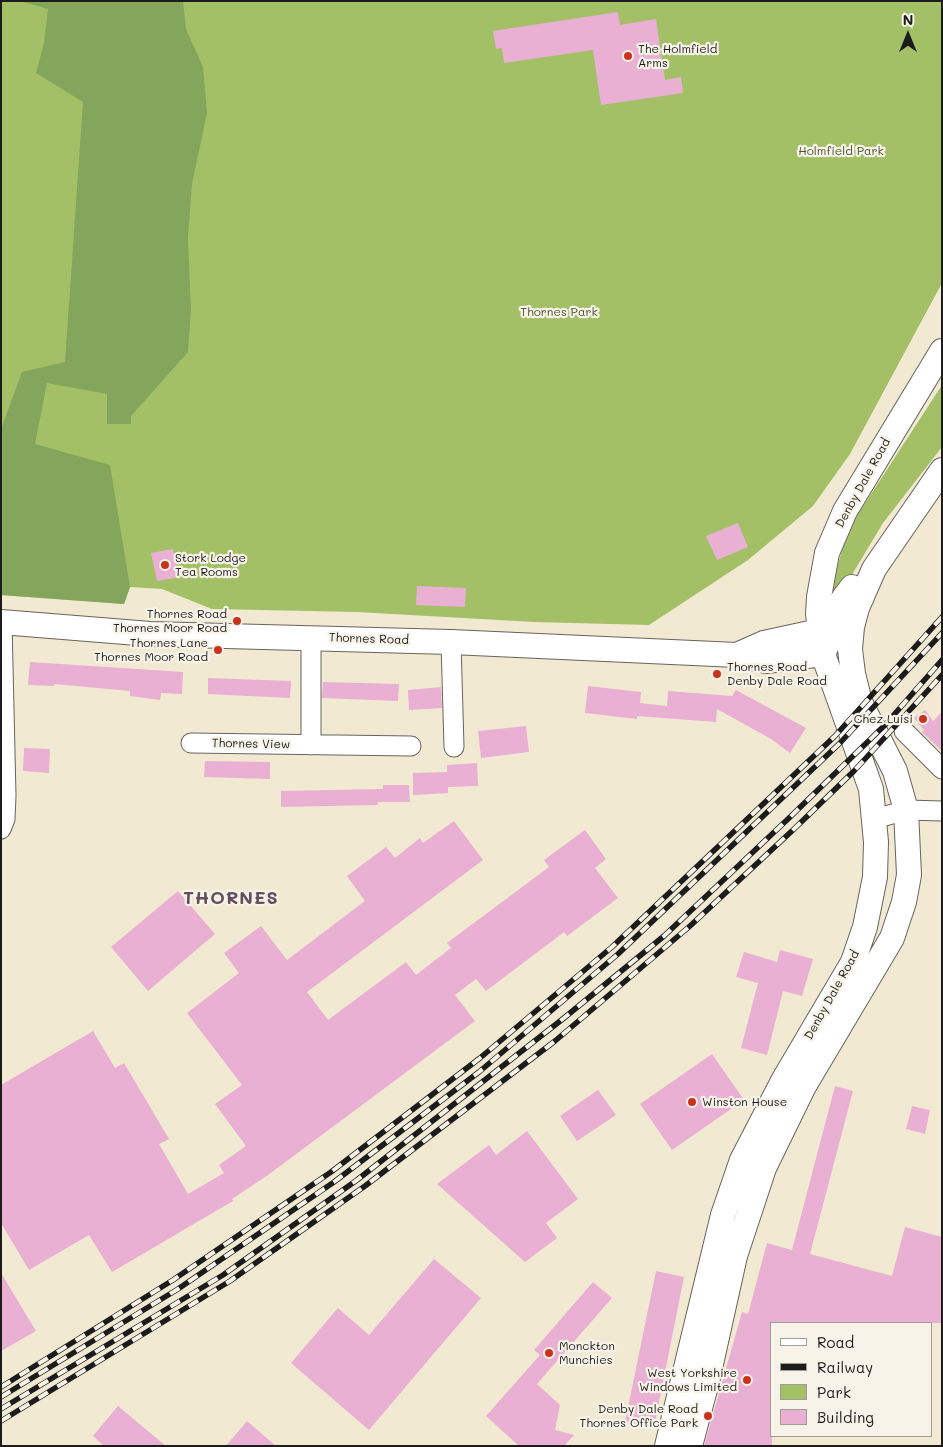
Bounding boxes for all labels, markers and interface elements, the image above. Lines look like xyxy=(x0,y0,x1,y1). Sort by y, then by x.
north arrow xyxy=(883,10,933,60)
text: N xyxy=(903,10,913,29)
place label: The Holmfield Arms xyxy=(638,42,717,70)
marker: The Holmfield Arms xyxy=(622,50,634,62)
park label: Holmfield Park xyxy=(798,144,884,158)
park label: Thornes Park xyxy=(520,305,598,319)
street label: Denby Dale Road xyxy=(832,436,894,530)
place label: Stork Lodge Tea Rooms xyxy=(175,551,246,579)
marker: Stork Lodge Tea Rooms xyxy=(159,559,171,571)
place label: Thornes Road Thornes Moor Road xyxy=(113,607,227,635)
marker: Thornes Road Thornes Moor Road xyxy=(231,615,243,627)
street label: Thornes Road xyxy=(329,630,409,648)
place label: Thornes Lane Thornes Moor Road xyxy=(94,636,208,664)
marker: Thornes Lane Thornes Moor Road xyxy=(212,644,224,656)
place label: Thornes Road Denby Dale Road xyxy=(727,660,827,688)
marker: Thornes Road Denby Dale Road xyxy=(711,668,723,680)
place label: Chez Luisi xyxy=(854,712,913,726)
marker: Chez Luisi xyxy=(917,713,929,725)
street label: Thornes View xyxy=(212,736,290,752)
district label: THORNES xyxy=(182,887,280,909)
street label: Denby Dale Road xyxy=(801,948,863,1042)
place label: Winston House xyxy=(702,1095,787,1109)
marker: Winston House xyxy=(686,1096,698,1108)
legend xyxy=(770,1322,933,1437)
text: Road xyxy=(817,1332,854,1352)
place label: Monckton Munchies xyxy=(559,1339,615,1367)
marker: Monckton Munchies xyxy=(543,1347,555,1359)
text: Railway xyxy=(817,1357,873,1377)
place label: West Yorkshire Windows Limited xyxy=(639,1366,737,1394)
marker: West Yorkshire Windows Limited xyxy=(741,1374,753,1386)
text: Park xyxy=(817,1382,851,1402)
place label: Denby Dale Road Thornes Office Park xyxy=(580,1402,698,1430)
text: Building xyxy=(817,1407,874,1427)
marker: Denby Dale Road Thornes Office Park xyxy=(702,1410,714,1422)

